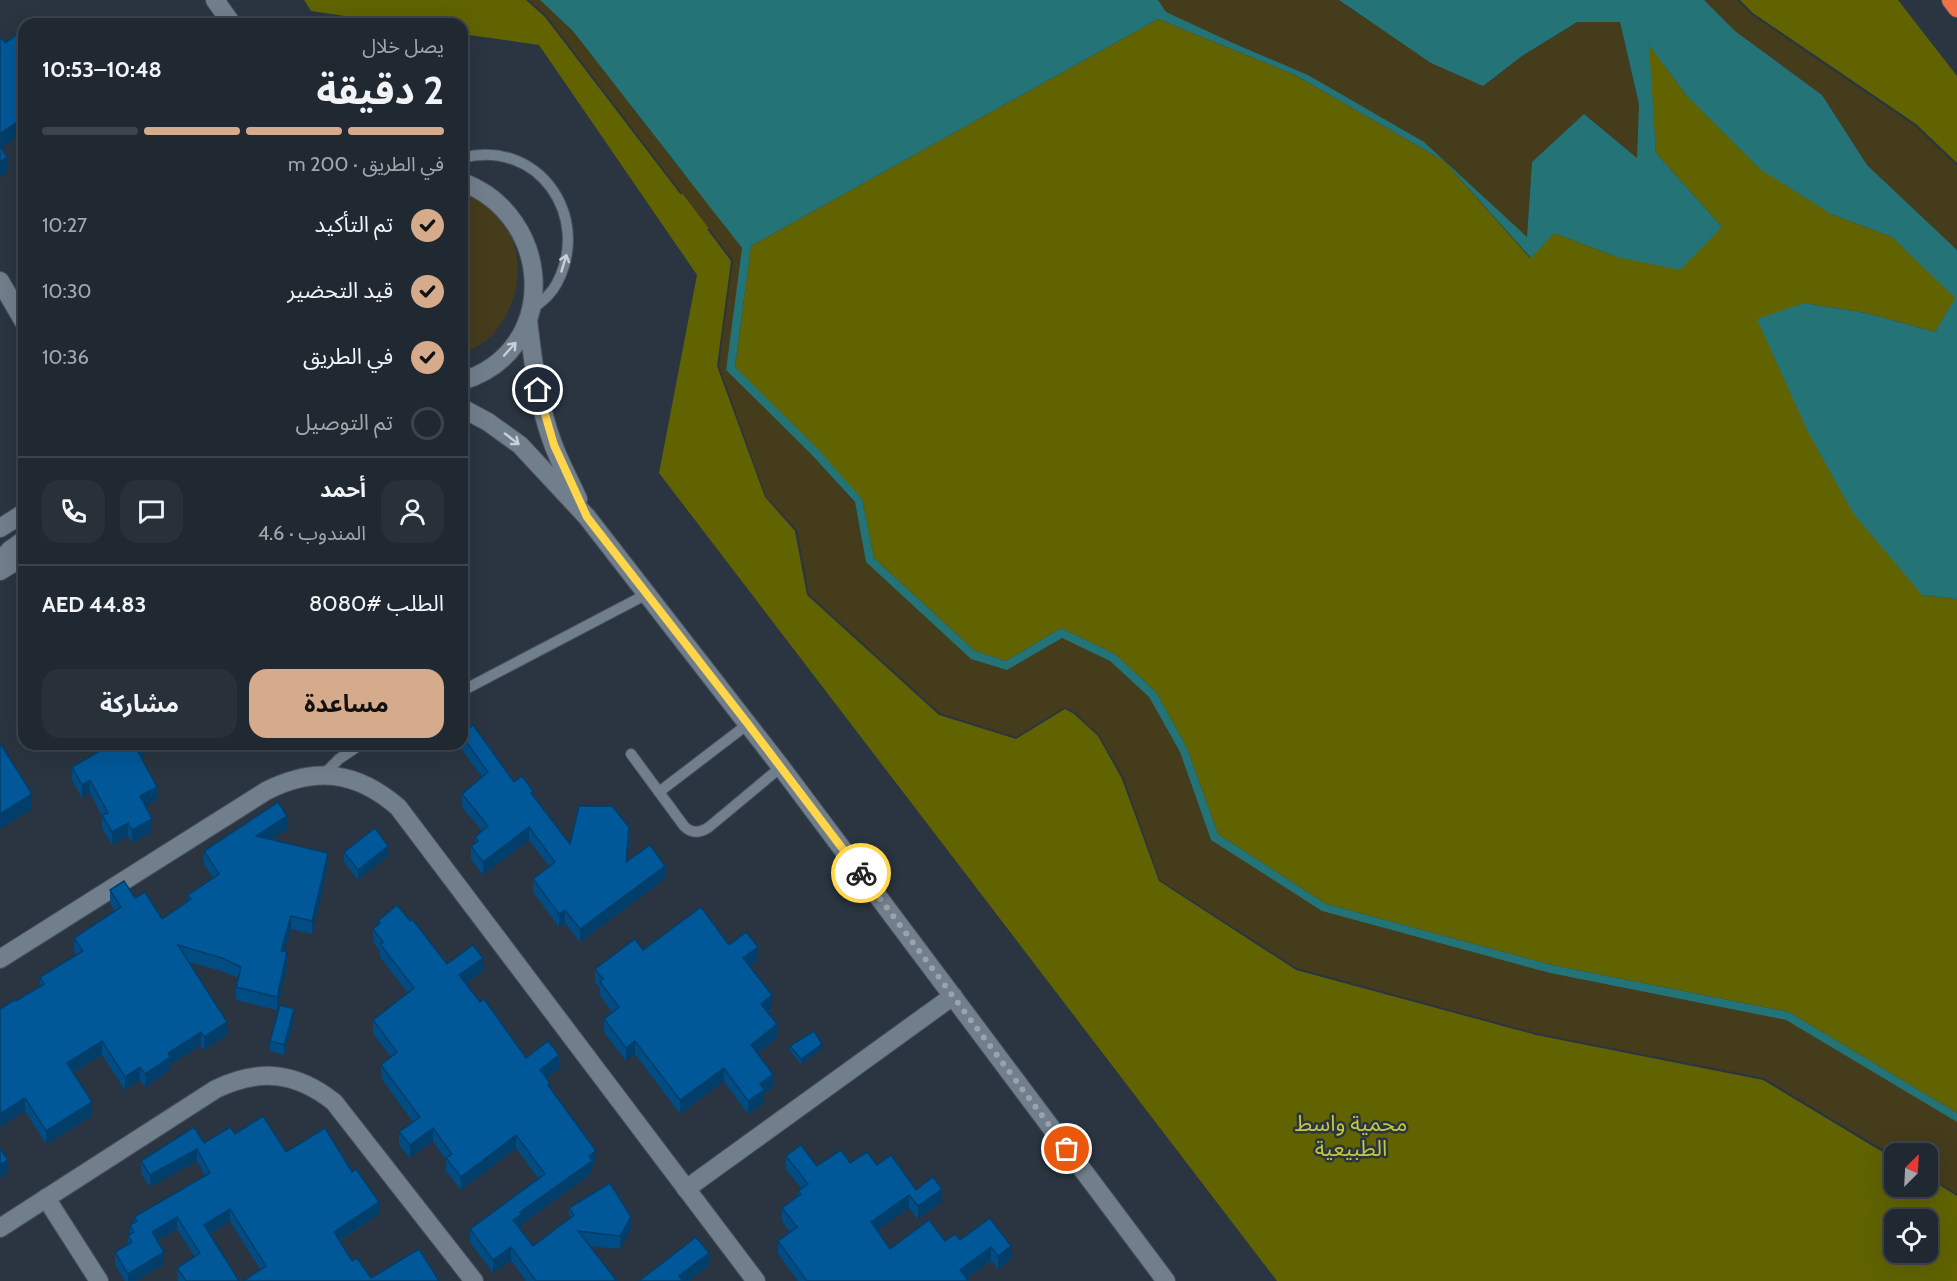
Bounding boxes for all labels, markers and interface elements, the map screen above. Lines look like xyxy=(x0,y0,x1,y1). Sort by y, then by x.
text: يصل خلال xyxy=(362,34,444,58)
text: 10:48–10:53 xyxy=(42,56,162,83)
text: 2 دقيقة xyxy=(316,66,444,114)
text: في الطريق · 200 m xyxy=(288,152,444,176)
icon: check xyxy=(411,209,444,242)
text: تم التأكيد xyxy=(315,211,393,238)
text: 10:27 xyxy=(42,213,87,237)
one-way arrow xyxy=(559,254,570,273)
icon: check xyxy=(411,275,444,308)
text: قيد التحضير xyxy=(287,277,393,304)
text: 10:30 xyxy=(42,279,91,303)
icon: check xyxy=(411,341,444,374)
one-way arrow xyxy=(503,341,516,357)
text: في الطريق xyxy=(303,343,393,370)
text: 10:36 xyxy=(42,345,89,369)
pin xyxy=(512,364,563,415)
icon: home xyxy=(521,373,554,406)
text: تم التوصيل xyxy=(295,409,393,436)
one-way arrow xyxy=(504,432,520,445)
text: أحمد xyxy=(320,476,366,503)
button: phone xyxy=(42,480,105,543)
button: chat xyxy=(120,480,183,543)
button: person xyxy=(381,480,444,543)
text: المندوب · 4.6 xyxy=(258,521,366,545)
text: الطلب #8080 xyxy=(309,590,444,617)
text: AED 44.83 xyxy=(42,591,146,618)
button: مشاركة xyxy=(42,669,237,738)
button: مساعدة xyxy=(249,669,444,738)
courier xyxy=(831,843,891,903)
icon: bike xyxy=(845,857,878,890)
park label: محمية واسط الطبيعية xyxy=(1295,1110,1407,1162)
pin xyxy=(1041,1123,1092,1174)
icon: bag xyxy=(1050,1132,1083,1165)
north arrow xyxy=(1884,1143,1938,1197)
map controls xyxy=(1884,1143,1938,1263)
button: locate xyxy=(1884,1209,1938,1263)

